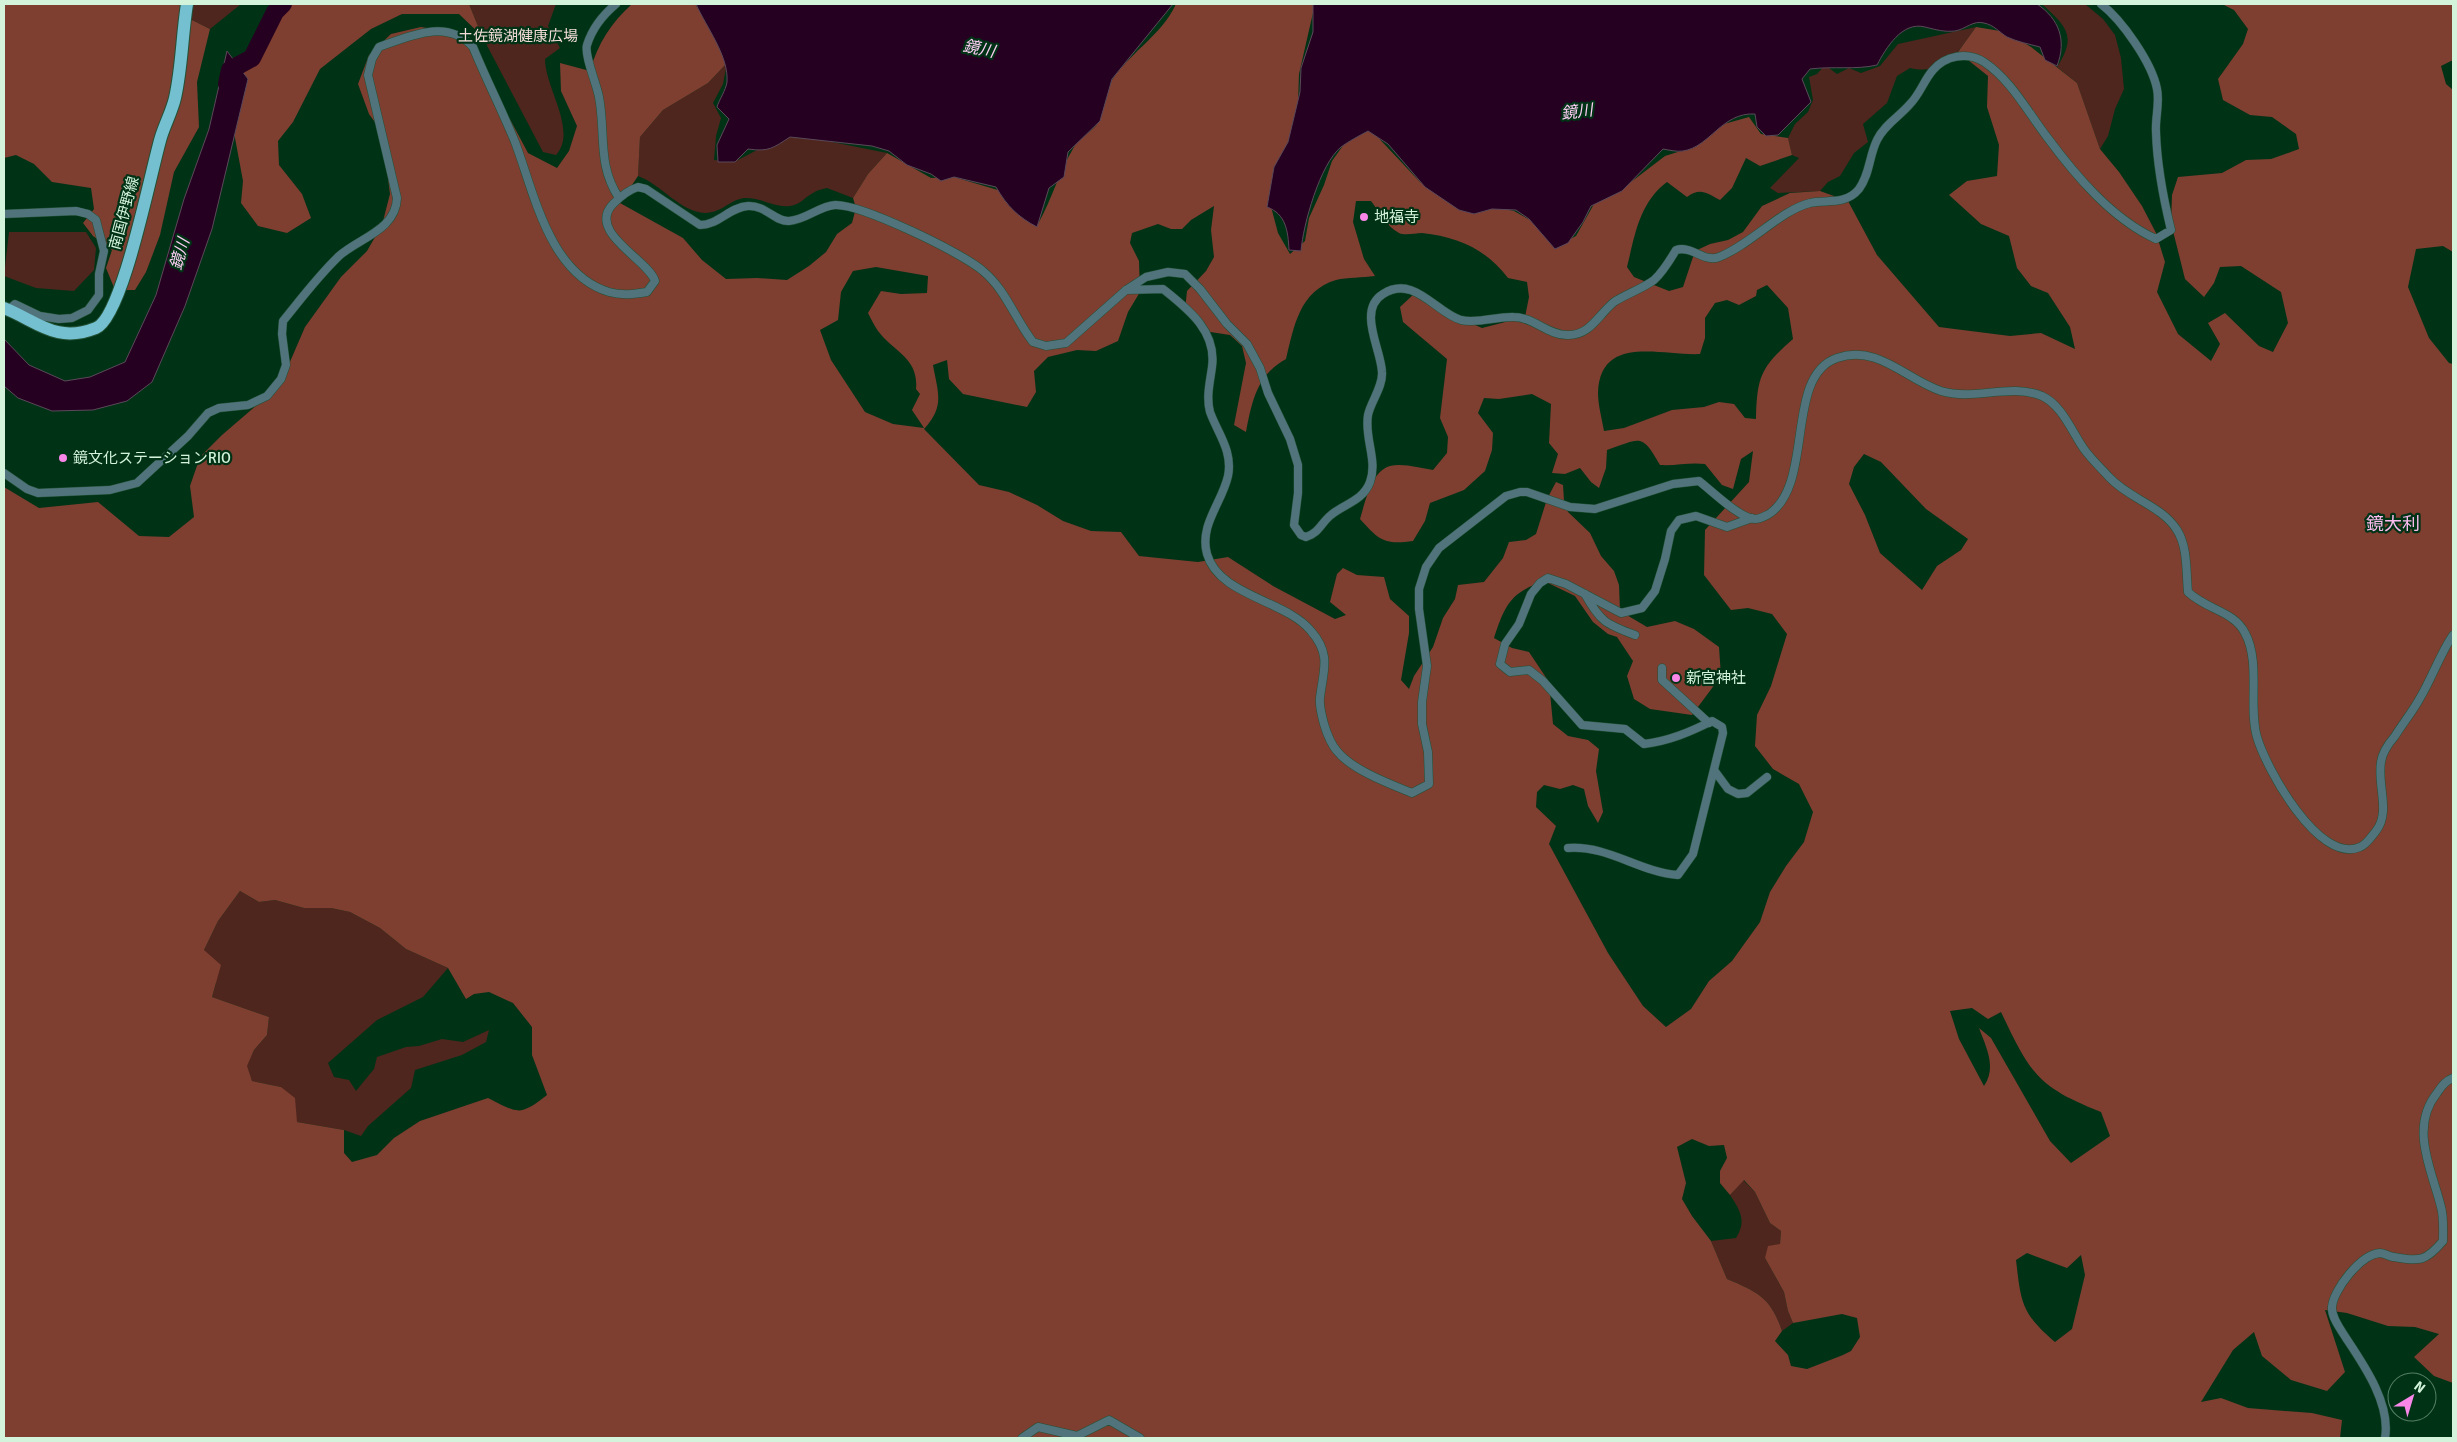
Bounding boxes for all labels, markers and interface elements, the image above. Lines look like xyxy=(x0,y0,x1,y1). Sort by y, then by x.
park label: 土佐鏡湖健康広場 xyxy=(458,27,578,45)
water label: 鏡川 xyxy=(961,36,999,62)
water label: 鏡川 xyxy=(1560,100,1596,124)
street label: 南国伊野線 xyxy=(106,174,142,252)
place label: 地福寺 xyxy=(1374,208,1419,226)
marker: 地福寺 xyxy=(1358,211,1370,223)
water label: 鏡川 xyxy=(166,234,195,272)
place label: 鏡文化ステーションRIO xyxy=(73,449,231,467)
marker: 鏡文化ステーションRIO xyxy=(57,452,69,464)
district label: 鏡大利 xyxy=(2366,513,2420,535)
place label: 新宮神社 xyxy=(1686,669,1746,687)
marker: 新宮神社 xyxy=(1670,672,1682,684)
north arrow xyxy=(2387,1372,2437,1422)
text: N xyxy=(2411,1377,2429,1397)

